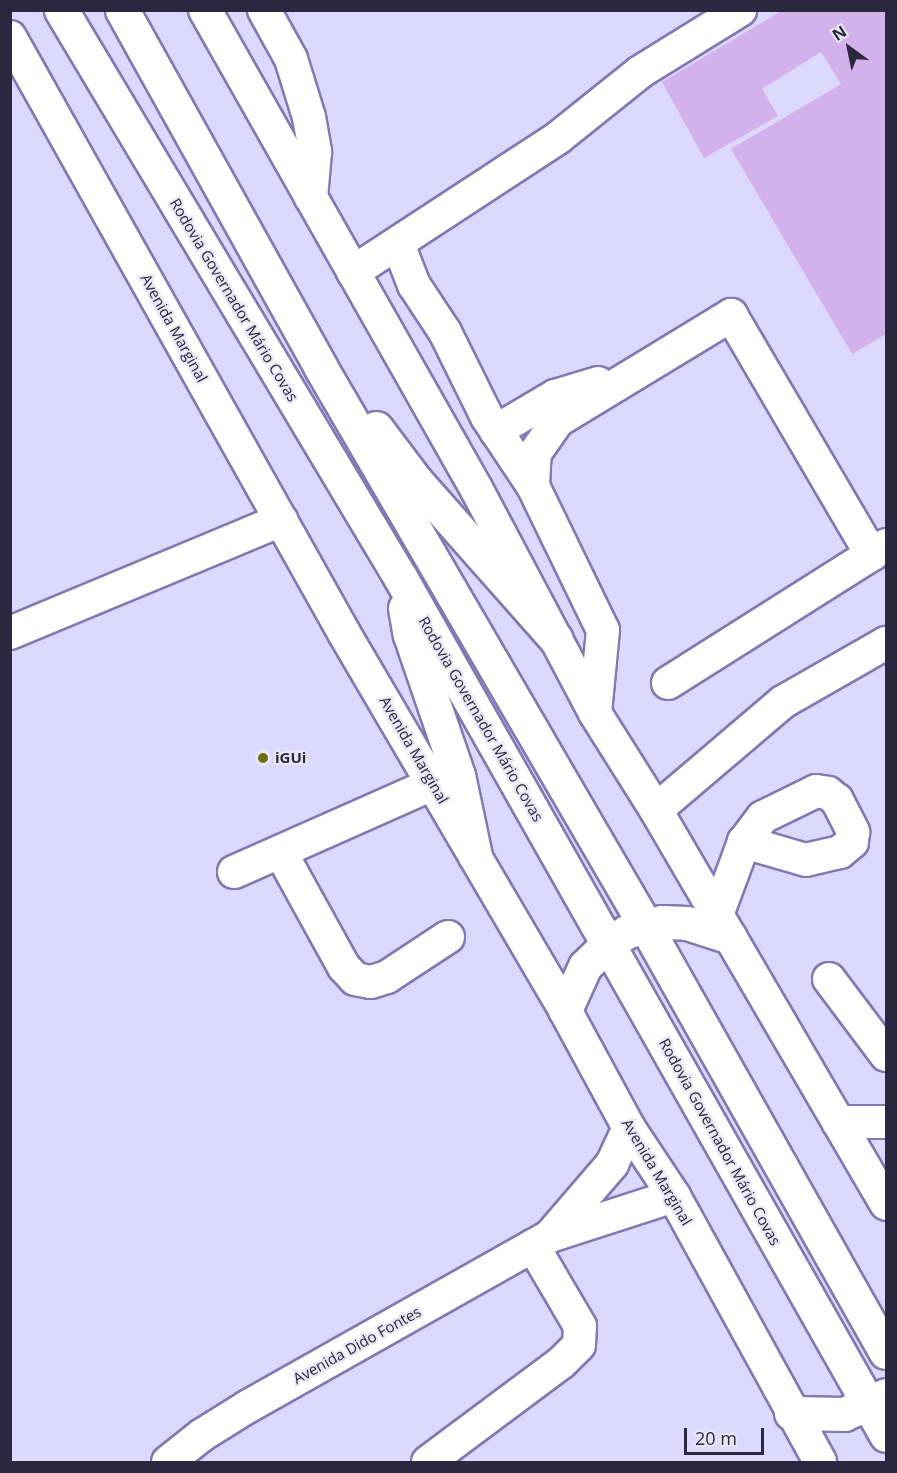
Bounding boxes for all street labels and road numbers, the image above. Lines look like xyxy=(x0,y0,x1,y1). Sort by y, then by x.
street label: Rodovia Governador Mário Covas xyxy=(166,195,302,405)
street label: Avenida Marginal xyxy=(137,271,211,385)
street label: Rodovia Governador Mário Covas xyxy=(415,613,547,825)
street label: Avenida Marginal xyxy=(376,693,452,807)
street label: Rodovia Governador Mário Covas xyxy=(655,1035,785,1249)
street label: Avenida Marginal xyxy=(618,1116,696,1228)
street label: Avenida Dido Fontes xyxy=(290,1302,424,1388)

